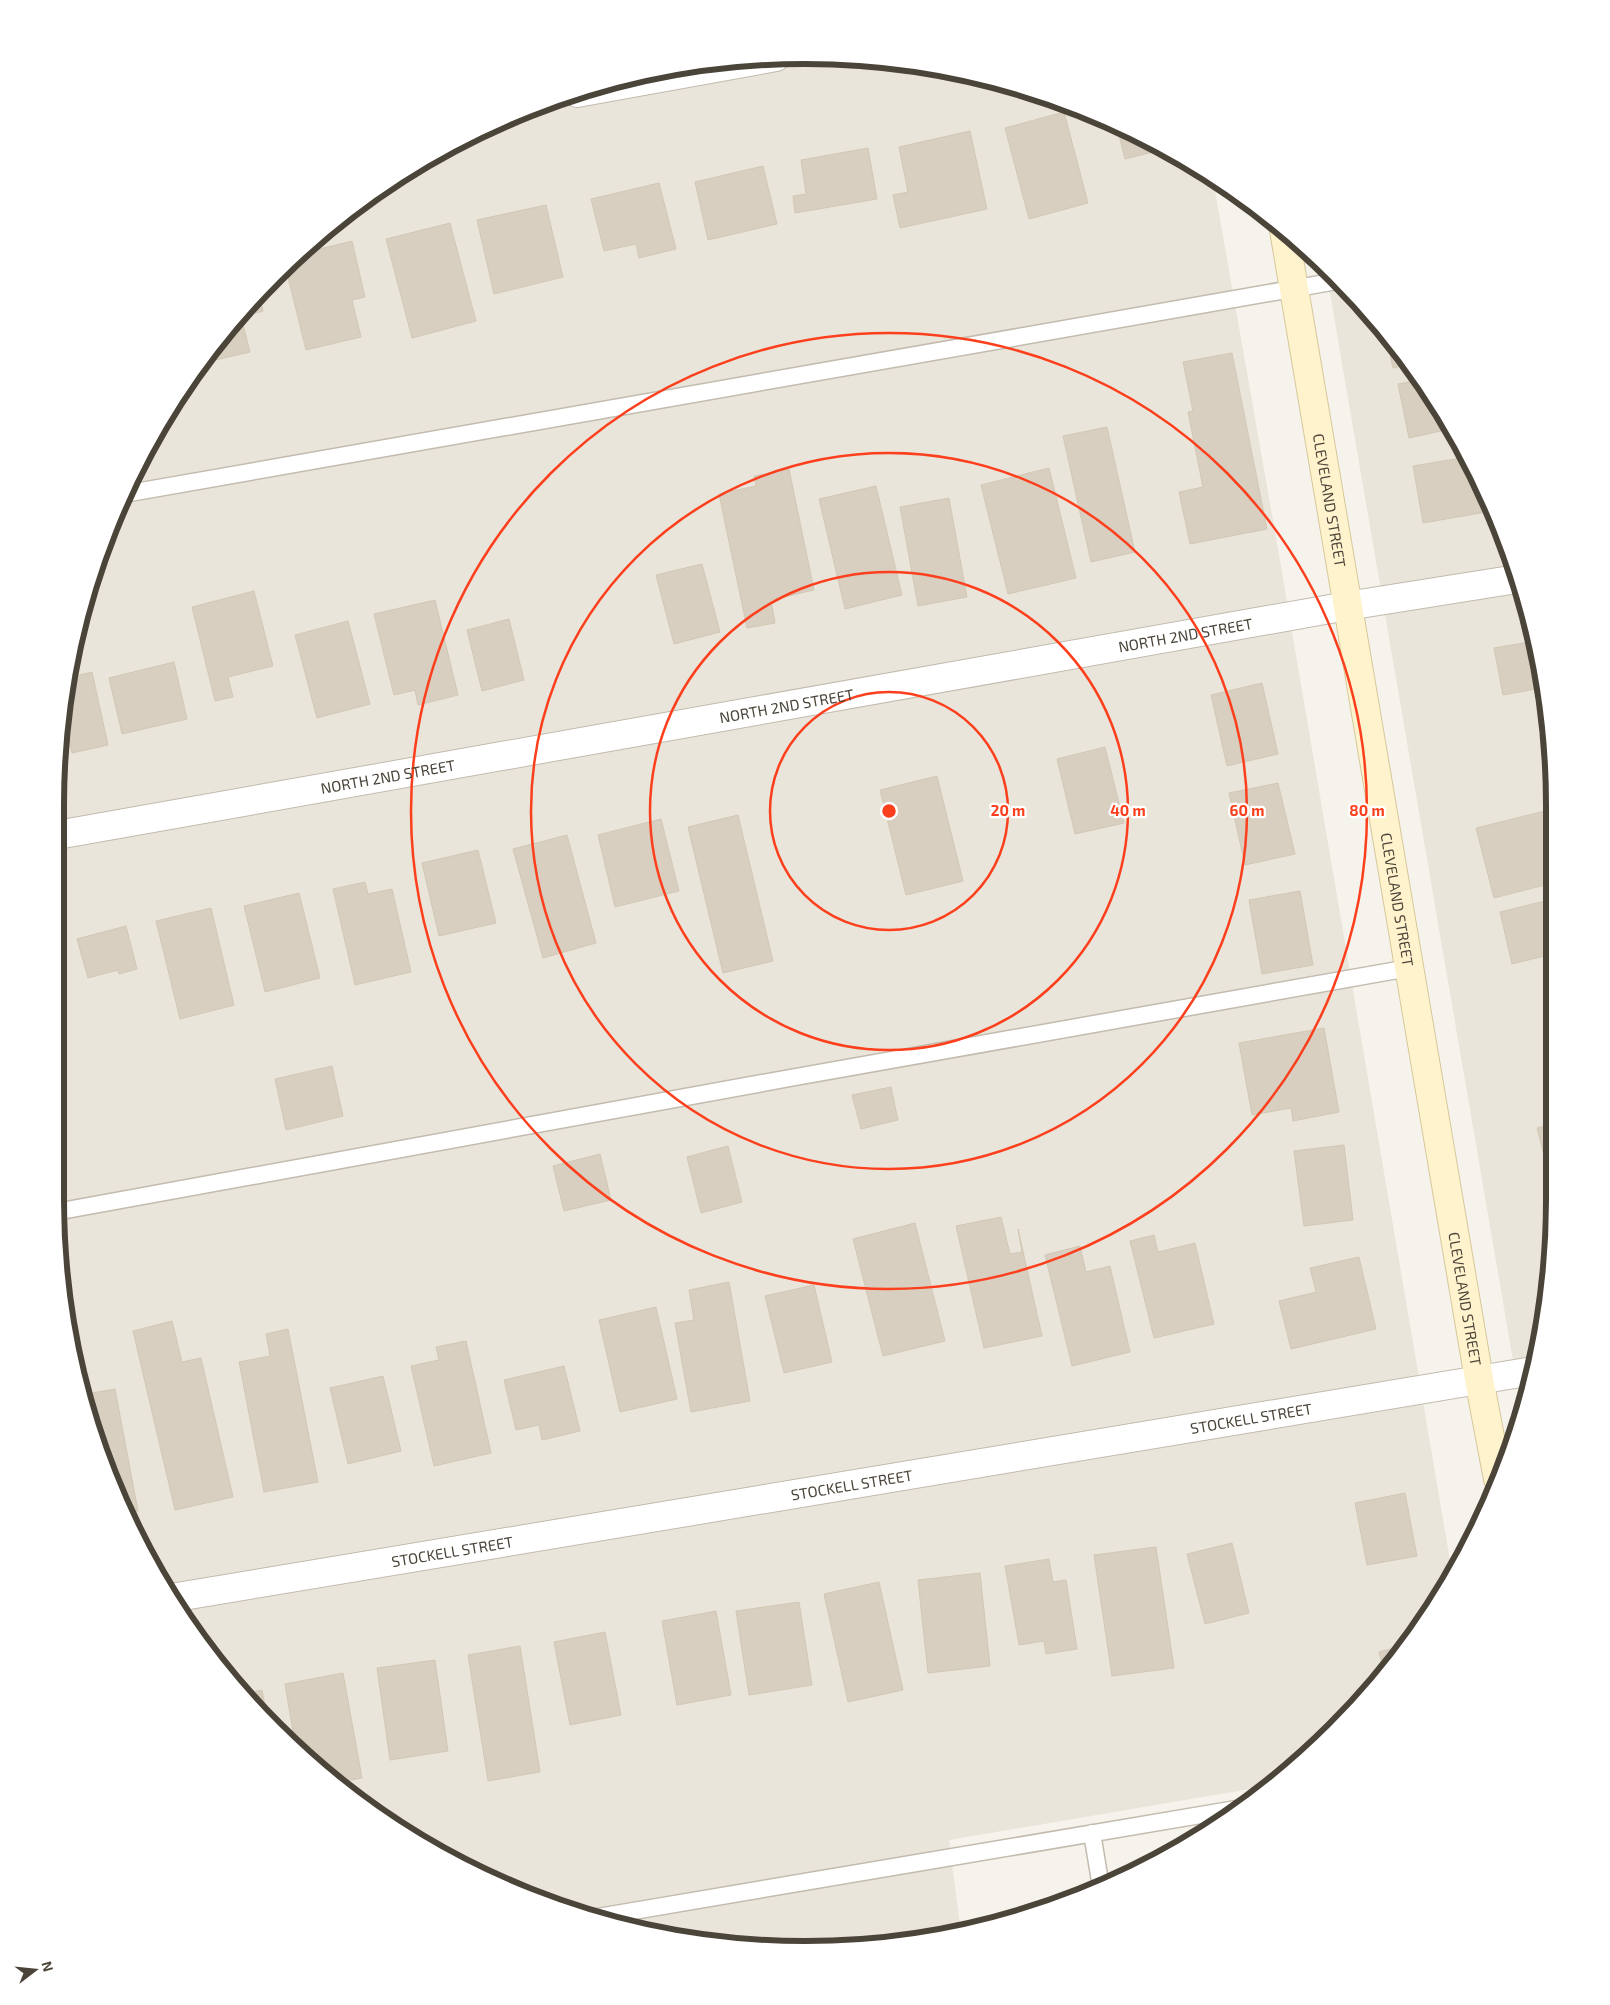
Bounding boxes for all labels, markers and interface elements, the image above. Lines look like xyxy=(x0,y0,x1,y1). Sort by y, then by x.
street label: CLEVELAND STREET xyxy=(1310,432,1350,569)
street label: NORTH 2ND STREET xyxy=(1117,614,1254,655)
street label: NORTH 2ND STREET xyxy=(718,685,855,726)
street label: NORTH 2ND STREET xyxy=(319,755,457,797)
text: 20 m xyxy=(991,801,1025,819)
text: 40 m xyxy=(1110,801,1146,819)
text: 60 m xyxy=(1230,801,1264,819)
text: 80 m xyxy=(1349,801,1385,819)
centre of rings xyxy=(880,802,898,820)
street label: CLEVELAND STREET xyxy=(1377,831,1418,968)
street label: CLEVELAND STREET xyxy=(1445,1231,1486,1367)
street label: STOCKELL STREET xyxy=(1189,1399,1314,1437)
street label: STOCKELL STREET xyxy=(789,1466,914,1504)
street label: STOCKELL STREET xyxy=(390,1532,515,1570)
north arrow xyxy=(10,1945,60,1995)
text: N xyxy=(38,1959,58,1973)

